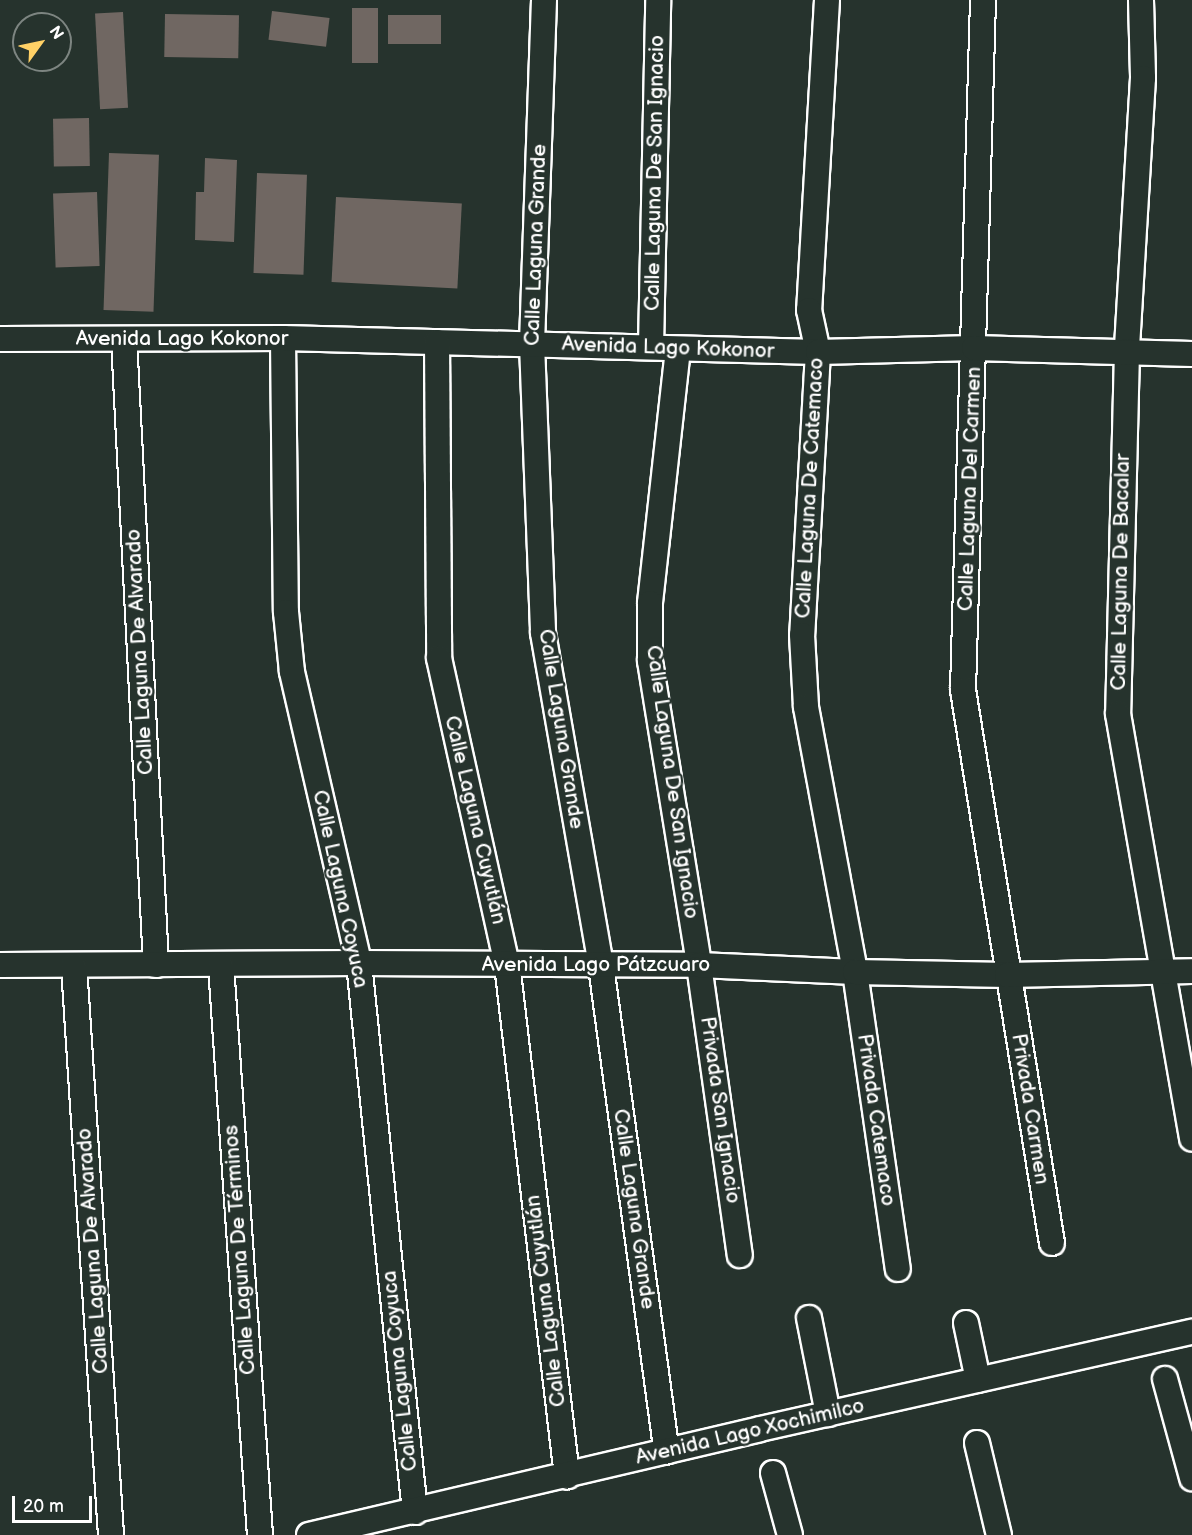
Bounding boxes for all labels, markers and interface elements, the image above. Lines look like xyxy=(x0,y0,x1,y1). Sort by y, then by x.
north arrow xyxy=(12,12,72,72)
text: N xyxy=(45,23,67,43)
street label: Calle Laguna De San Ignacio xyxy=(640,35,670,311)
street label: Calle Laguna Grande xyxy=(520,144,552,346)
street label: Avenida Lago Kokonor xyxy=(76,326,288,352)
street label: Avenida Lago Kokonor xyxy=(561,332,775,364)
street label: Calle Laguna De Catemaco xyxy=(791,357,829,619)
street label: Calle Laguna Del Carmen xyxy=(953,366,987,612)
street label: Calle Laguna De Bacalar xyxy=(1106,453,1136,691)
street label: Calle Laguna De Alvarado xyxy=(121,528,159,776)
street label: Calle Laguna Grande xyxy=(533,627,589,831)
street label: Calle Laguna De San Ignacio xyxy=(640,643,704,921)
street label: Calle Laguna Cuyutlán xyxy=(439,713,511,927)
street label: Calle Laguna Coyuca xyxy=(307,788,373,990)
street label: Avenida Lago Pátzcuaro xyxy=(482,952,710,978)
street label: Privada San Ignacio xyxy=(694,1015,746,1205)
street label: Privada Catemaco xyxy=(851,1032,901,1208)
street label: Privada Carmen xyxy=(1006,1032,1054,1186)
street label: Calle Laguna Grande xyxy=(607,1107,661,1311)
street label: Calle Laguna De Términos xyxy=(219,1124,261,1376)
street label: Calle Laguna De Alvarado xyxy=(72,1127,114,1375)
street label: Calle Laguna Cuyutlán xyxy=(521,1194,571,1408)
street label: Calle Laguna Coyuca xyxy=(377,1269,423,1473)
street label: Avenida Lago Xochimilco xyxy=(633,1393,867,1471)
scale bar xyxy=(15,1484,94,1522)
text: 20 m xyxy=(23,1496,64,1517)

